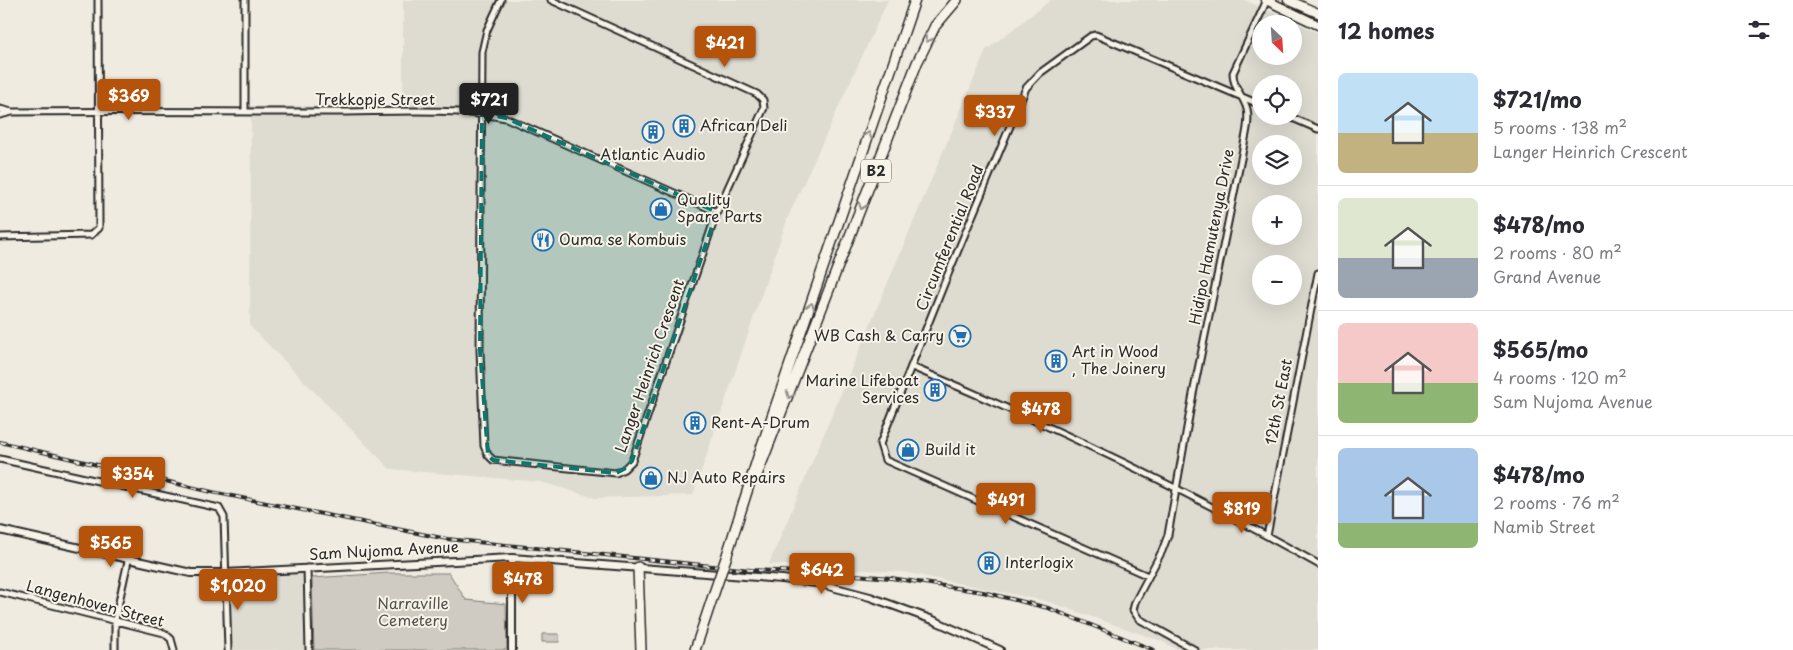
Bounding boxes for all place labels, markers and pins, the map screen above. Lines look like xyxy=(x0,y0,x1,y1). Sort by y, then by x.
pin: $421 xyxy=(695,26,755,68)
pin: $369 xyxy=(99,78,159,121)
pin: $721 xyxy=(459,82,519,125)
pin: $337 xyxy=(965,94,1025,137)
place label: African Deli xyxy=(700,113,787,136)
building icon: African Deli xyxy=(672,114,696,138)
building icon: Atlantic Audio xyxy=(641,120,665,144)
place label: Atlantic Audio xyxy=(600,142,706,165)
place label: Quality Spare Parts xyxy=(677,187,762,227)
shop icon: Quality Spare Parts xyxy=(649,197,673,221)
place label: Ouma se Kombuis xyxy=(559,227,686,250)
restaurant icon: Ouma se Kombuis xyxy=(531,228,555,252)
place label: WB Cash & Carry xyxy=(814,323,944,346)
supermarket icon: WB Cash & Carry xyxy=(948,324,972,348)
place label: Art in Wood , The Joinery xyxy=(1072,339,1166,379)
building icon: Art in Wood , The Joinery xyxy=(1044,349,1068,373)
place label: Marine Lifeboat Services xyxy=(805,368,919,408)
building icon: Marine Lifeboat Services xyxy=(923,378,947,402)
pin: $478 xyxy=(1011,392,1071,434)
place label: Rent-A-Drum xyxy=(711,410,810,433)
building icon: Rent-A-Drum xyxy=(683,411,707,435)
place label: Build it xyxy=(924,437,976,460)
shop icon: Build it xyxy=(896,438,920,462)
pin: $354 xyxy=(103,456,163,499)
place label: NJ Auto Repairs xyxy=(667,465,786,488)
shop icon: NJ Auto Repairs xyxy=(639,466,663,490)
pin: $491 xyxy=(976,482,1036,525)
pin: $819 xyxy=(1212,492,1272,534)
pin: $565 xyxy=(81,526,141,568)
place label: Interlogix xyxy=(1005,550,1074,573)
building icon: Interlogix xyxy=(977,551,1001,575)
pin: $642 xyxy=(792,552,852,595)
pin: $478 xyxy=(493,562,553,604)
pin: $1,020 xyxy=(197,568,279,611)

